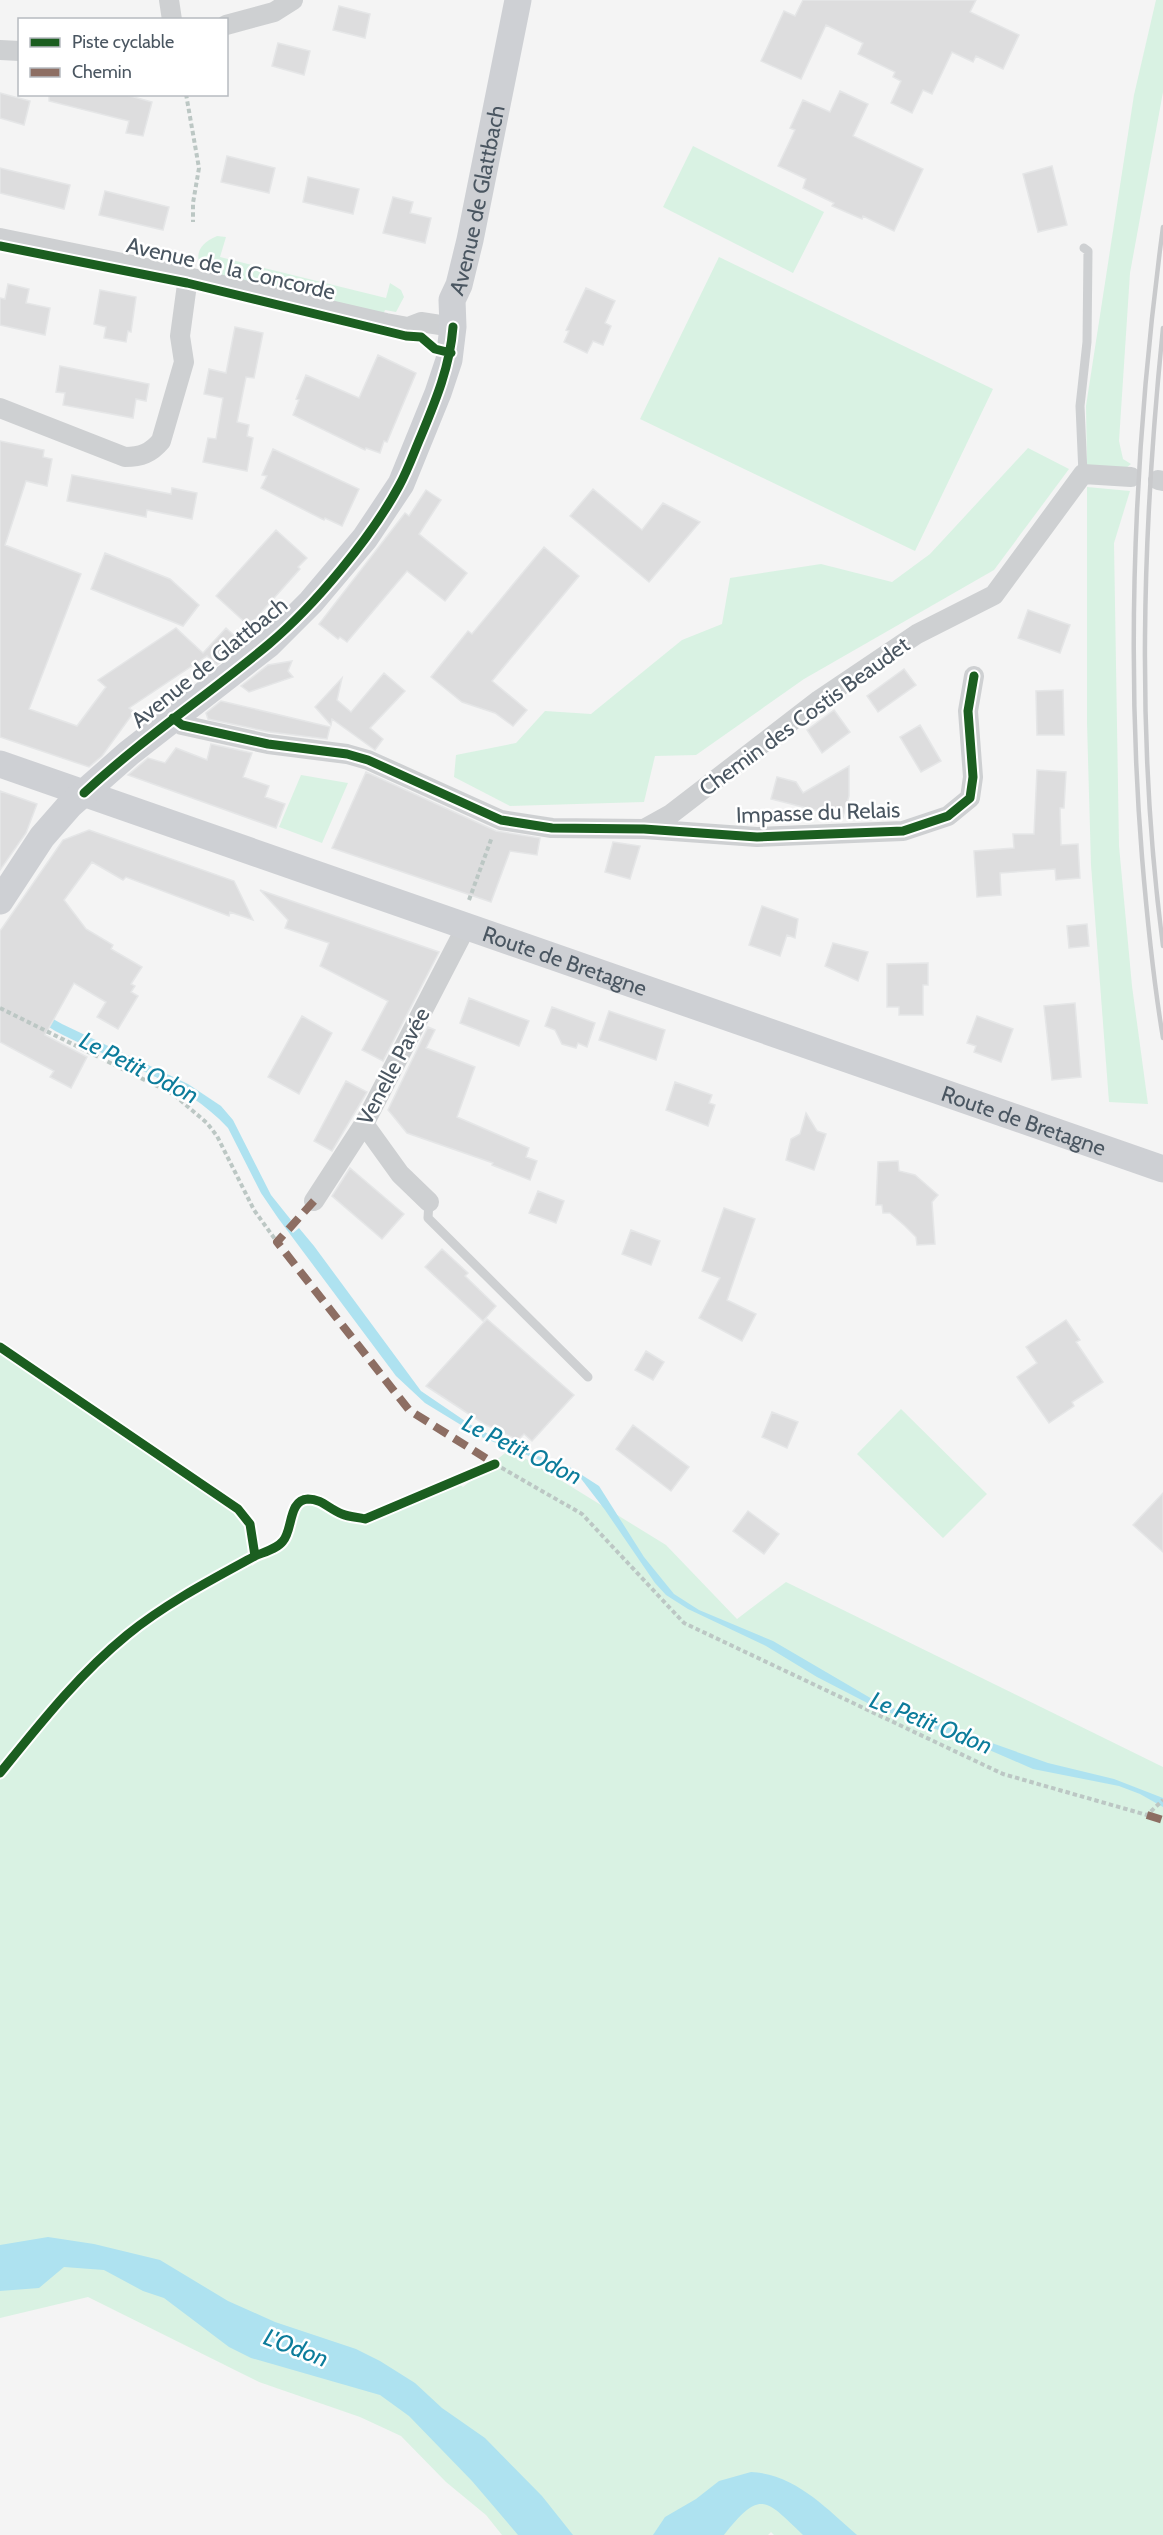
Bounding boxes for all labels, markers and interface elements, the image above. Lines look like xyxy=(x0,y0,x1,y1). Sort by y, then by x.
legend xyxy=(18,18,228,96)
text: Piste cyclable xyxy=(72,31,174,53)
text: Chemin xyxy=(72,61,132,83)
street label: Avenue de Glattbach xyxy=(443,103,511,300)
street label: Avenue de la Concorde xyxy=(124,231,338,306)
street label: Avenue de Glattbach xyxy=(126,591,293,734)
street label: Chemin des Costis Beaudet xyxy=(694,631,915,802)
street label: Impasse du Relais xyxy=(735,796,901,829)
street label: Route de Bretagne xyxy=(479,920,650,1002)
street label: Venelle Pavée xyxy=(351,1003,436,1130)
water label: Le Petit Odon xyxy=(75,1025,203,1110)
street label: Route de Bretagne xyxy=(938,1080,1109,1162)
water label: Le Petit Odon xyxy=(458,1408,587,1491)
water label: Le Petit Odon xyxy=(866,1685,997,1760)
water label: L'Odon xyxy=(260,2322,332,2373)

